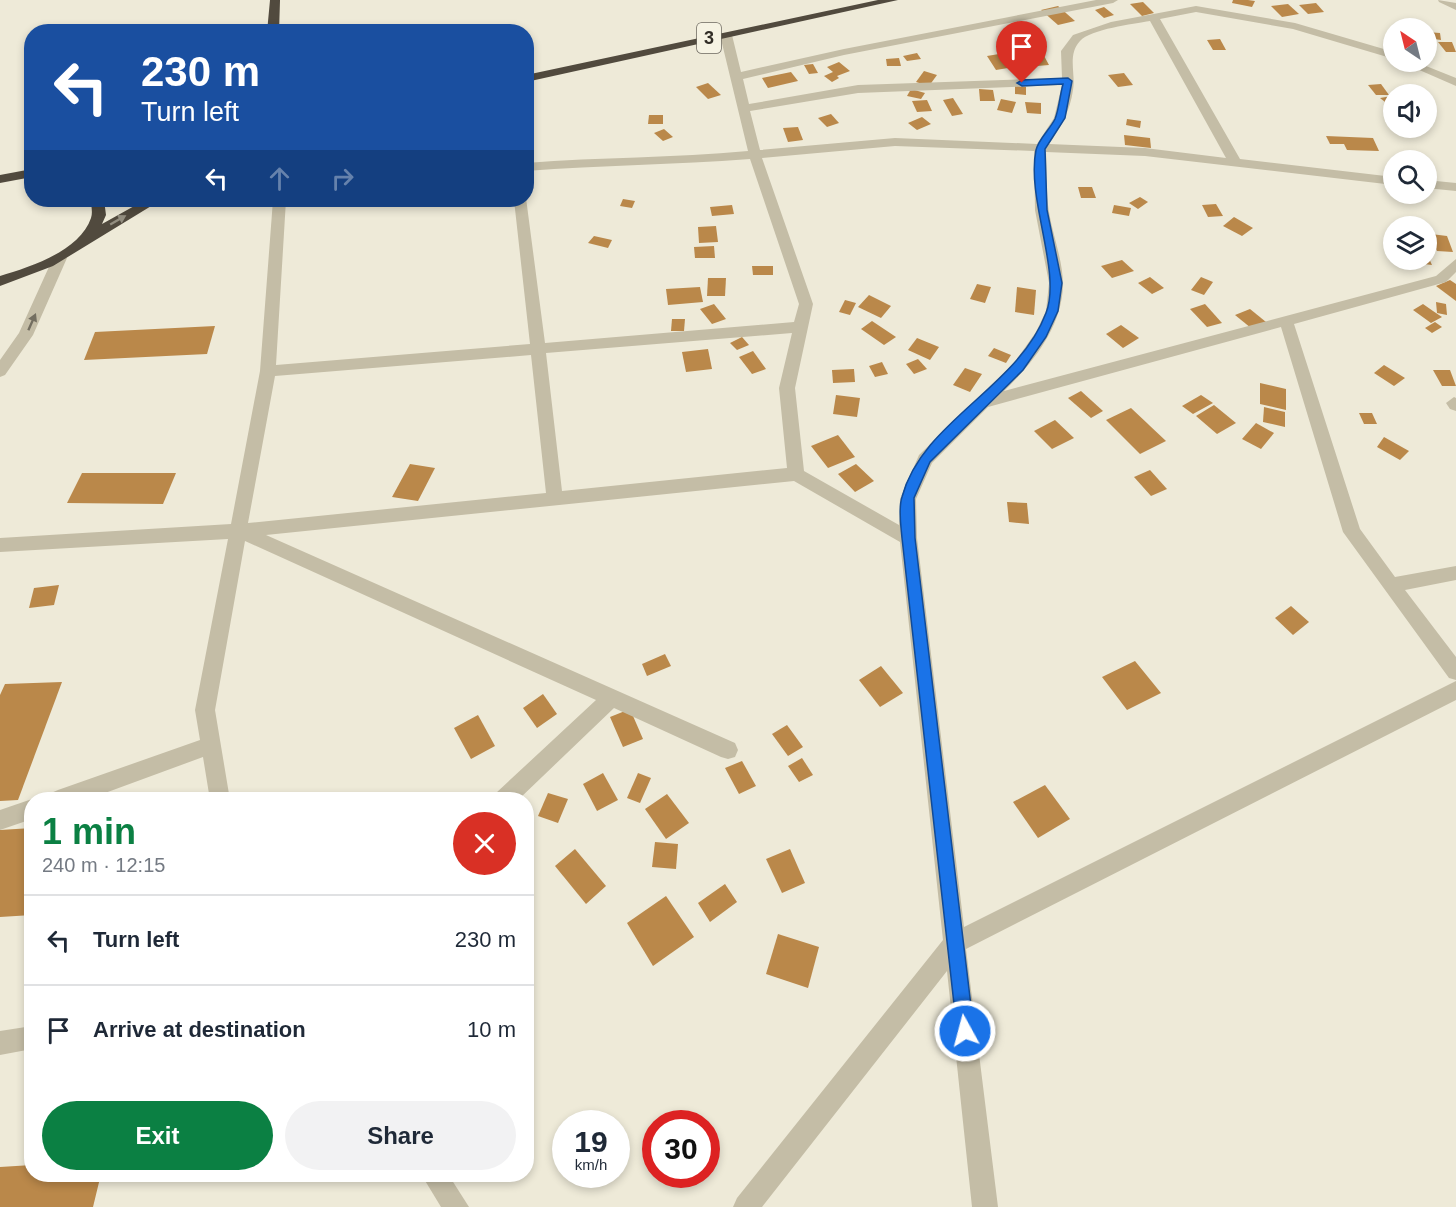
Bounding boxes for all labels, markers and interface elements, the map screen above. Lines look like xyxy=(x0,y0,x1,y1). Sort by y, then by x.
north arrow xyxy=(1383,18,1437,72)
map controls xyxy=(1383,18,1437,270)
pin xyxy=(996,21,1047,83)
road number: 3 xyxy=(697,23,721,53)
icon: arrive xyxy=(1005,30,1038,63)
icon: left xyxy=(42,48,120,126)
text: 230 m xyxy=(141,48,260,95)
button: sound xyxy=(1383,84,1437,138)
text: Turn left xyxy=(141,97,239,127)
button: search xyxy=(1383,150,1437,204)
icon: left xyxy=(200,162,233,195)
icon: ahead xyxy=(263,162,296,195)
icon: right xyxy=(326,162,359,195)
one-way arrow xyxy=(110,215,126,226)
button: layers xyxy=(1383,216,1437,270)
one-way arrow xyxy=(27,313,37,331)
text: 1 min xyxy=(42,811,136,852)
button: close xyxy=(453,812,516,875)
text: 240 m · 12:15 xyxy=(42,854,165,876)
icon: left xyxy=(42,924,75,957)
text: Turn left xyxy=(93,927,179,952)
text: 230 m xyxy=(455,927,516,952)
position arrow xyxy=(933,999,997,1063)
icon: arrive xyxy=(42,1014,75,1047)
text: Arrive at destination xyxy=(93,1017,306,1042)
text: 10 m xyxy=(467,1017,516,1042)
button: Exit xyxy=(42,1101,273,1170)
button: Share xyxy=(285,1101,516,1170)
speed limit sign: 30 xyxy=(642,1110,720,1188)
text: 19 xyxy=(574,1125,608,1158)
text: km/h xyxy=(575,1156,607,1173)

